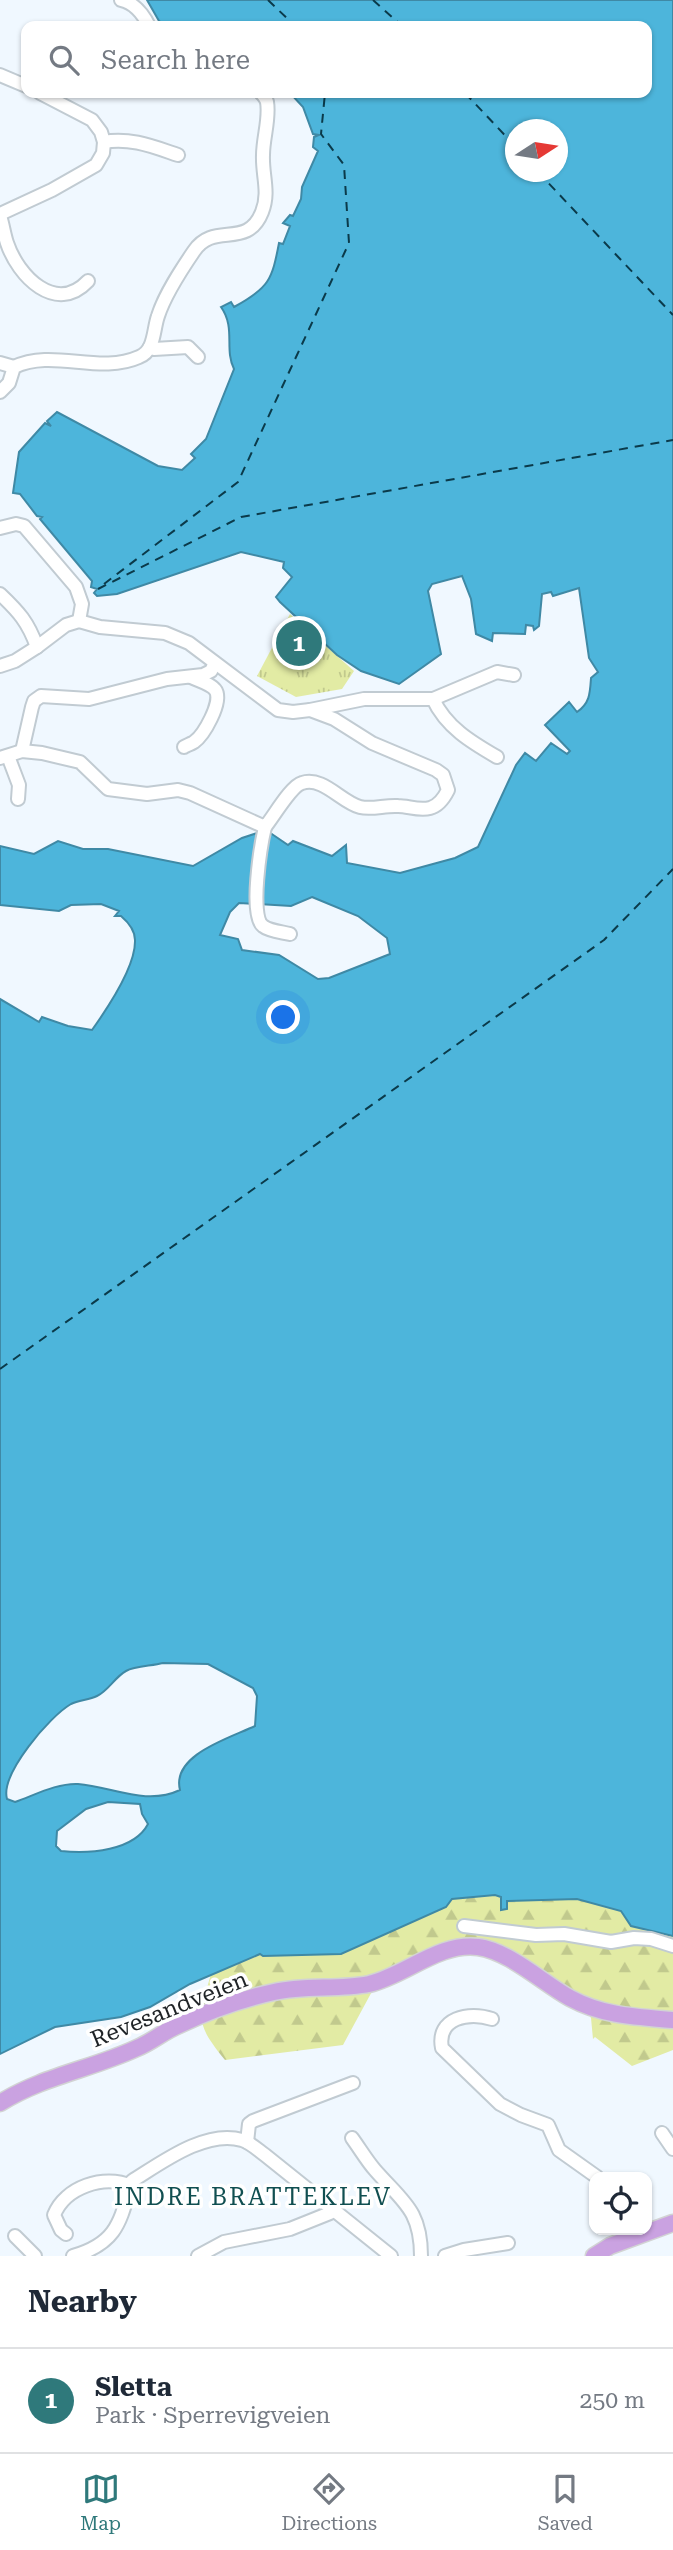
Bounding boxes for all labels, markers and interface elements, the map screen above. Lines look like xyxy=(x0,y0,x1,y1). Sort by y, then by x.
search box xyxy=(21,21,652,98)
icon: search xyxy=(45,41,83,79)
text: Search here xyxy=(101,45,250,75)
north arrow xyxy=(505,119,568,182)
pin: 1 xyxy=(276,617,322,669)
your location xyxy=(266,1000,300,1034)
street label: Revesandveien xyxy=(87,1966,252,2053)
map controls xyxy=(589,2172,652,2235)
button: locate xyxy=(589,2172,652,2235)
district label: INDRE BRATTEKLEV xyxy=(114,2183,392,2211)
text: Nearby xyxy=(28,2284,137,2319)
text: Sletta xyxy=(95,2372,172,2402)
text: 1 xyxy=(45,2387,57,2414)
text: 250 m xyxy=(580,2387,645,2414)
text: Park · Sperrevigveien xyxy=(95,2402,330,2429)
tab: Map xyxy=(80,2470,121,2535)
tab: Directions xyxy=(281,2470,377,2535)
tab: Saved xyxy=(538,2470,593,2535)

